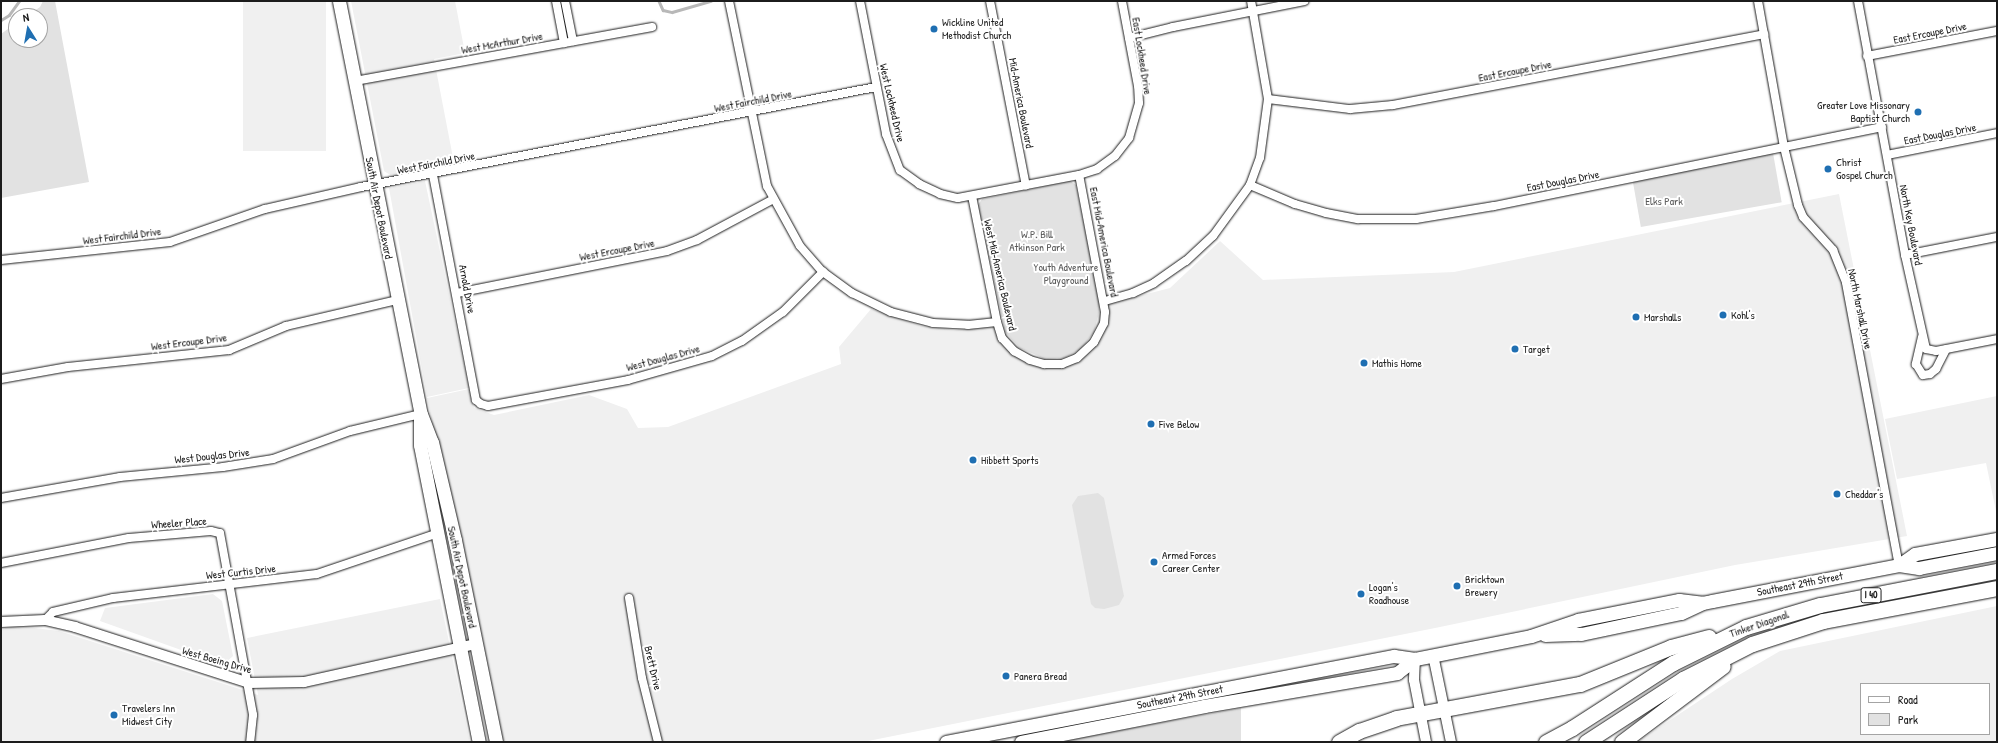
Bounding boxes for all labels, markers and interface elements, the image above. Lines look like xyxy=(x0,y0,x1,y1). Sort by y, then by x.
north arrow xyxy=(8,8,48,48)
text: N xyxy=(22,10,30,25)
place label: Wickline United Methodist Church xyxy=(942,16,1011,42)
street label: East Lockheed Drive xyxy=(1129,16,1155,96)
street label: East Ercoupe Drive xyxy=(1892,19,1968,47)
marker: Wickline United Methodist Church xyxy=(929,24,939,34)
street label: West McArthur Drive xyxy=(460,29,544,57)
street label: Mid-America Boulevard xyxy=(1006,57,1036,149)
street label: East Ercoupe Drive xyxy=(1477,57,1553,85)
street label: West Lockheed Drive xyxy=(877,63,907,143)
street label: West Fairchild Drive xyxy=(713,87,793,115)
place label: Greater Love Missonary Baptist Church xyxy=(1817,99,1910,125)
marker: Greater Love Missonary Baptist Church xyxy=(1913,107,1923,117)
street label: East Douglas Drive xyxy=(1903,121,1977,147)
street label: West Fairchild Drive xyxy=(396,149,476,177)
street label: South Air Depot Boulevard xyxy=(363,156,395,260)
place label: Christ Gospel Church xyxy=(1836,156,1893,182)
marker: Christ Gospel Church xyxy=(1823,164,1833,174)
street label: East Douglas Drive xyxy=(1526,168,1600,194)
street label: North Key Boulevard xyxy=(1897,184,1925,266)
street label: East Mid-America Boulevard xyxy=(1087,186,1121,298)
park label: Elks Park xyxy=(1645,194,1683,208)
street label: West Mid-America Boulevard xyxy=(981,218,1019,332)
street label: West Fairchild Drive xyxy=(82,225,162,247)
park label: W.P. Bill Atkinson Park xyxy=(1009,228,1065,254)
street label: West Ercoupe Drive xyxy=(578,236,656,264)
park label: Youth Adventure Playground xyxy=(1034,261,1098,287)
street label: Arnold Drive xyxy=(456,263,478,315)
street label: North Marshall Drive xyxy=(1845,268,1875,350)
place label: Kohl's xyxy=(1731,308,1755,322)
place label: Marshalls xyxy=(1644,310,1681,324)
marker: Kohl's xyxy=(1718,310,1728,320)
marker: Marshalls xyxy=(1631,312,1641,322)
street label: West Ercoupe Drive xyxy=(150,331,228,353)
street label: West Douglas Drive xyxy=(625,342,701,374)
place label: Target xyxy=(1523,342,1550,356)
marker: Target xyxy=(1510,344,1520,354)
place label: Mathis Home xyxy=(1372,356,1422,370)
marker: Mathis Home xyxy=(1359,358,1369,368)
place label: Five Below xyxy=(1159,417,1199,431)
marker: Five Below xyxy=(1146,419,1156,429)
street label: West Douglas Drive xyxy=(174,445,250,467)
place label: Hibbett Sports xyxy=(981,453,1039,467)
marker: Hibbett Sports xyxy=(968,455,978,465)
place label: Cheddar's xyxy=(1845,487,1883,501)
marker: Cheddar's xyxy=(1832,489,1842,499)
street label: Wheeler Place xyxy=(151,514,207,532)
street label: South Air Depot Boulevard xyxy=(445,525,479,629)
place label: Armed Forces Career Center xyxy=(1162,549,1220,575)
marker: Armed Forces Career Center xyxy=(1149,557,1159,567)
street label: West Curtis Drive xyxy=(205,562,277,582)
street label: Southeast 29th Street xyxy=(1756,569,1844,599)
place label: Bricktown Brewery xyxy=(1465,573,1504,599)
place label: Logan's Roadhouse xyxy=(1369,581,1409,607)
marker: Bricktown Brewery xyxy=(1452,581,1462,591)
road number: I 40 xyxy=(1860,587,1882,603)
marker: Logan's Roadhouse xyxy=(1356,589,1366,599)
street label: Tinker Diagonal xyxy=(1728,608,1790,640)
street label: West Boeing Drive xyxy=(181,644,253,676)
street label: Brett Drive xyxy=(642,645,664,691)
place label: Panera Bread xyxy=(1014,669,1067,683)
marker: Panera Bread xyxy=(1001,671,1011,681)
street label: Southeast 29th Street xyxy=(1136,682,1224,712)
legend xyxy=(1860,683,1990,735)
text: Road xyxy=(1898,691,1918,708)
place label: Travelers Inn Midwest City xyxy=(122,702,175,728)
marker: Travelers Inn Midwest City xyxy=(109,710,119,720)
text: Park xyxy=(1898,711,1918,728)

